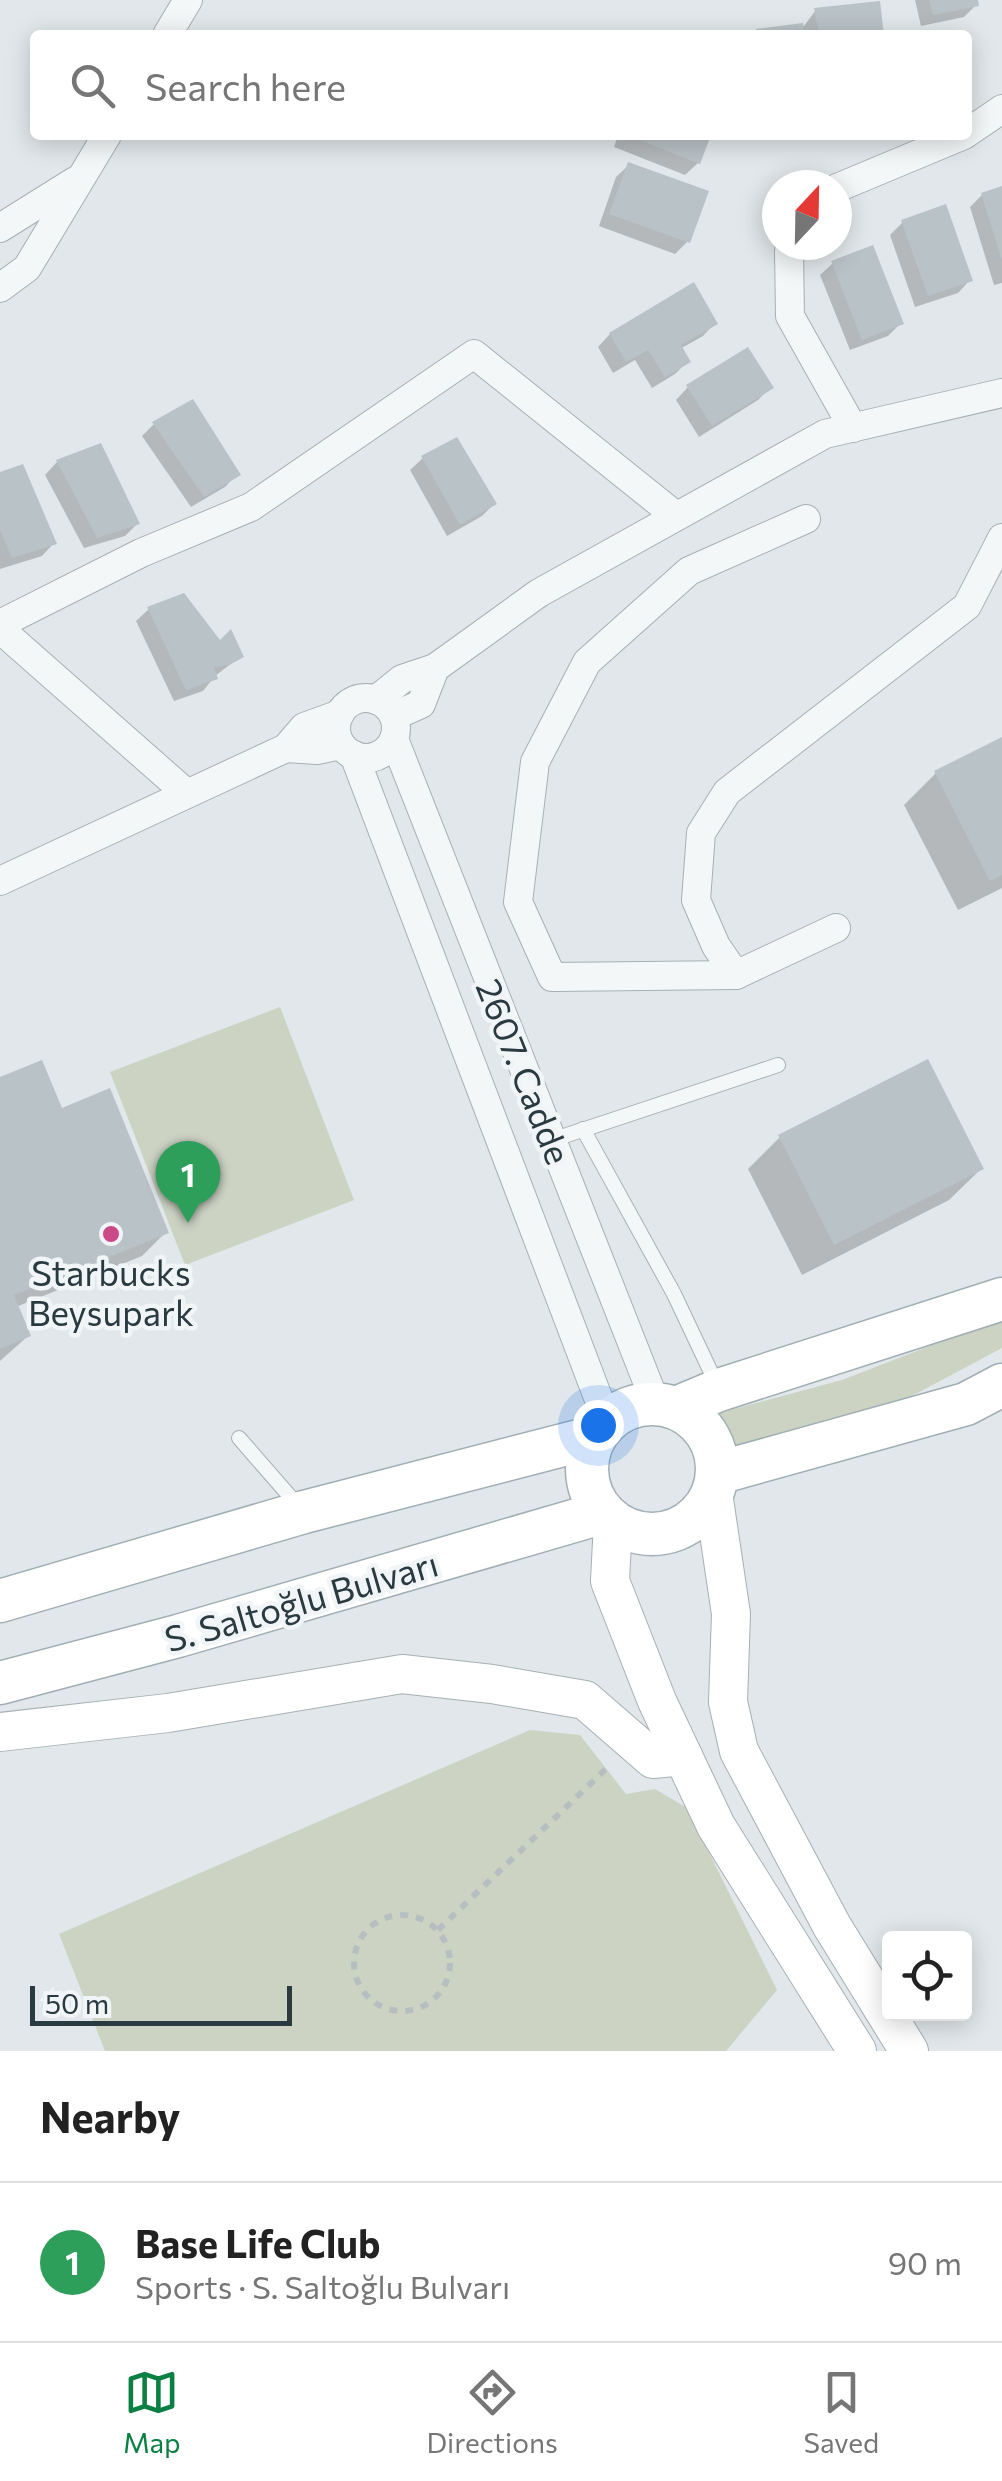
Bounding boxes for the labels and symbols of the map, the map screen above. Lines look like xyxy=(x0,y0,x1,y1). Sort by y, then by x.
north arrow xyxy=(762,170,852,260)
street label: 2607. Cadde xyxy=(468,972,582,1170)
pin: 1 xyxy=(156,1140,220,1223)
marker: Starbucks Beysupark xyxy=(100,1223,122,1245)
place label: Starbucks Beysupark xyxy=(28,1250,194,1333)
your location xyxy=(573,1400,624,1451)
street label: S. Saltoğlu Bulvarı xyxy=(159,1540,443,1660)
scale bar xyxy=(30,1981,292,2026)

